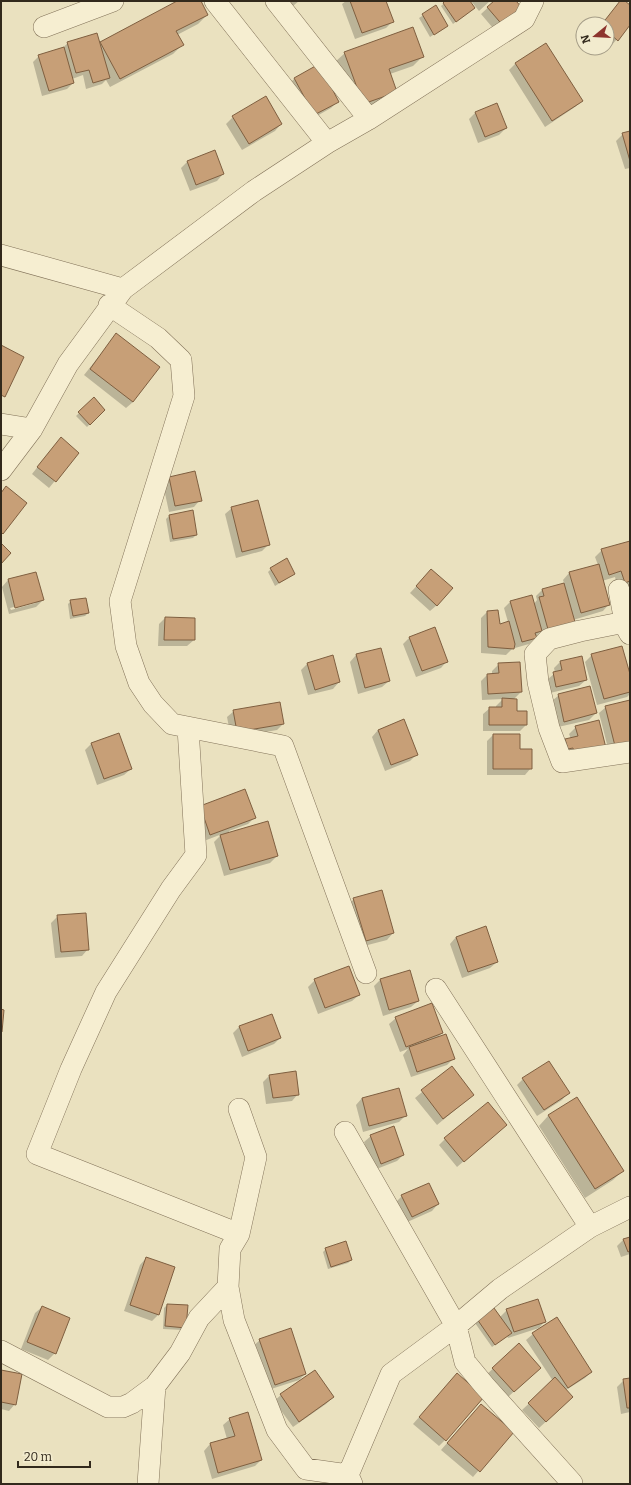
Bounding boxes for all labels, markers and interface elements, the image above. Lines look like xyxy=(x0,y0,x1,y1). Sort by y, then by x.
north arrow xyxy=(575,16,615,56)
text: N xyxy=(578,32,593,45)
scale bar xyxy=(18,1443,90,1469)
text: 20 m xyxy=(24,1450,53,1464)

